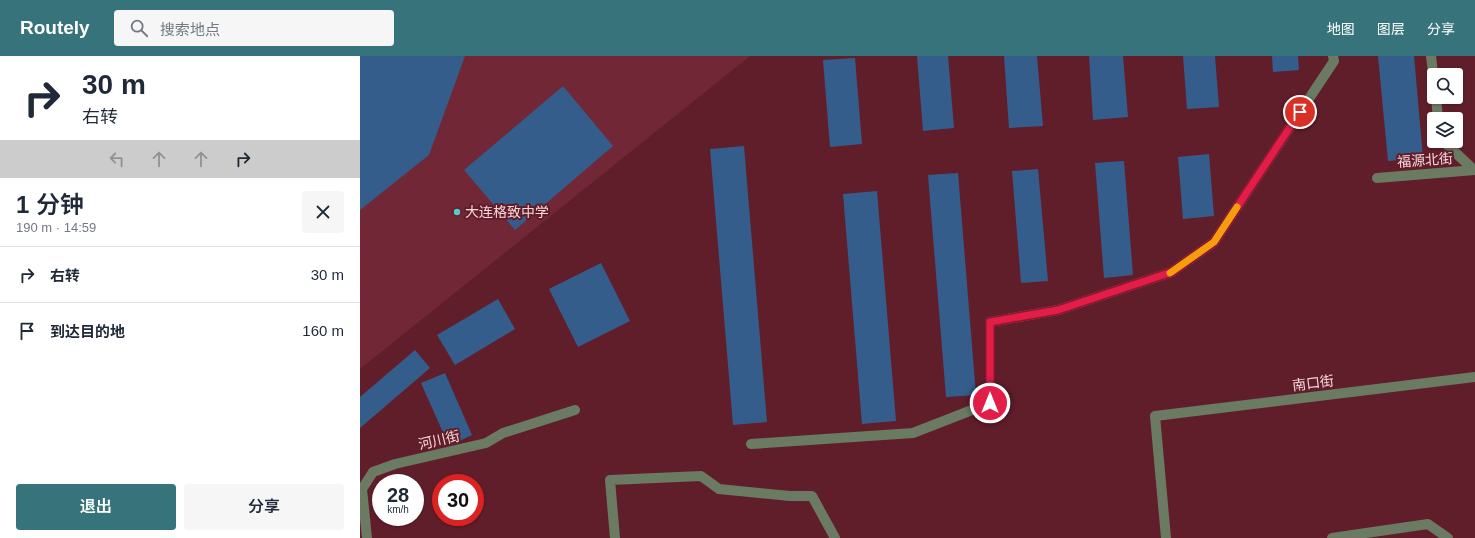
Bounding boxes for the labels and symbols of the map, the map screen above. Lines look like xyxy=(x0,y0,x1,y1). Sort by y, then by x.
pin xyxy=(1283,95,1317,129)
street label: 福源北街 xyxy=(1397,150,1453,170)
place label: 大连格致中学 xyxy=(465,204,549,220)
marker: 大连格致中学 xyxy=(452,207,462,217)
street label: 南口街 xyxy=(1291,373,1335,393)
position arrow xyxy=(969,382,1011,424)
street label: 河川街 xyxy=(417,427,461,453)
speed limit sign: 30 xyxy=(432,474,484,526)

